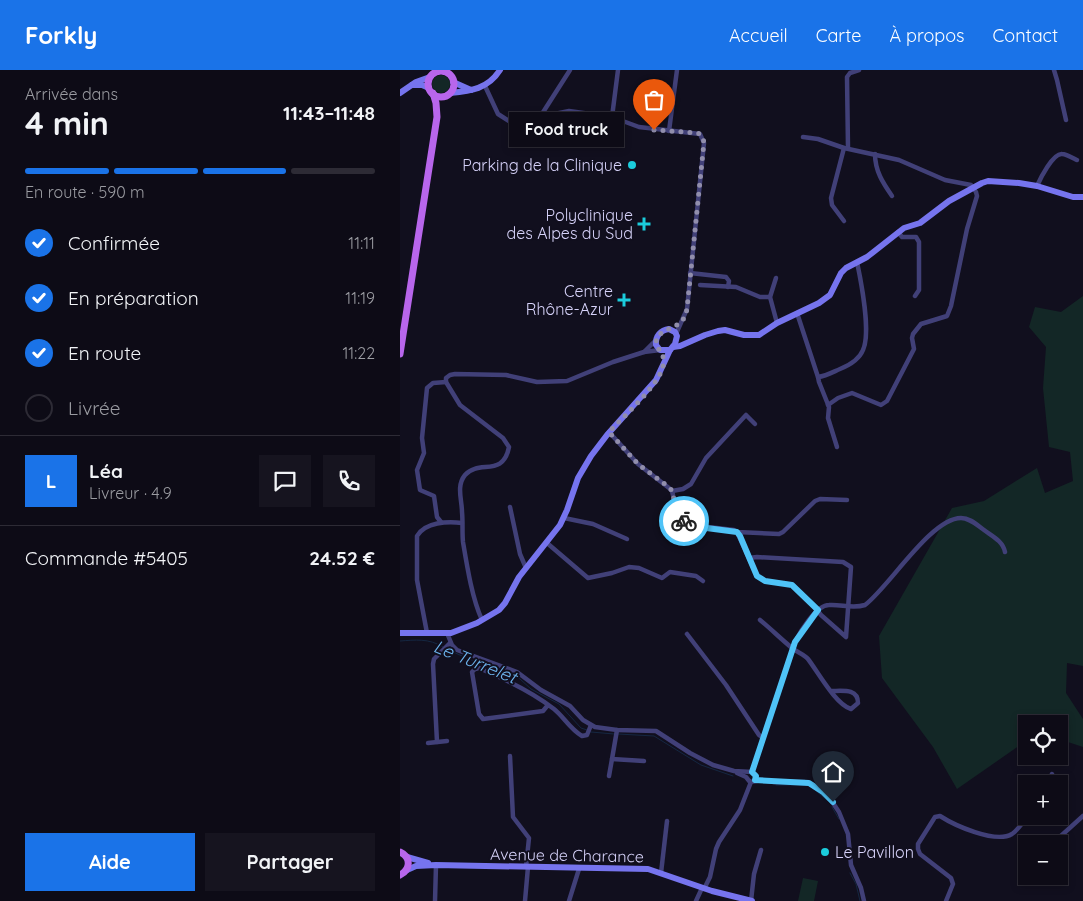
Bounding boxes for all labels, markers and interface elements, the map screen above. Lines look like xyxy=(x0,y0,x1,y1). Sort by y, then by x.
text: Forkly xyxy=(25,20,97,50)
text: Accueil xyxy=(729,24,788,47)
text: Carte xyxy=(816,24,861,47)
text: À propos xyxy=(889,24,965,47)
text: Contact xyxy=(993,24,1058,47)
pin xyxy=(633,79,675,130)
text: Arrivée dans xyxy=(25,84,118,104)
icon: bag xyxy=(640,86,668,114)
text: 11:43–11:48 xyxy=(283,101,375,125)
text: 4 min xyxy=(25,103,109,143)
callout: Food truck xyxy=(509,112,624,148)
text: Food truck xyxy=(525,119,608,139)
place label: Parking de la Clinique xyxy=(462,155,622,175)
marker: Parking de la Clinique xyxy=(626,159,638,171)
text: En route · 590 m xyxy=(25,182,145,202)
place label: Polyclinique des Alpes du Sud xyxy=(507,205,633,243)
marker: Polyclinique des Alpes du Sud xyxy=(637,217,651,231)
icon: check xyxy=(25,229,53,257)
text: Confirmée xyxy=(68,231,160,255)
text: 11:11 xyxy=(348,233,375,253)
place label: Centre Rhône-Azur xyxy=(526,281,613,319)
icon: check xyxy=(25,284,53,312)
text: En préparation xyxy=(68,286,199,310)
text: 11:19 xyxy=(345,288,375,308)
marker: Centre Rhône-Azur xyxy=(617,293,631,307)
icon: check xyxy=(25,339,53,367)
text: En route xyxy=(68,341,141,365)
text: 11:22 xyxy=(342,343,375,363)
text: Livrée xyxy=(68,396,121,420)
button: chat xyxy=(259,455,311,507)
button: phone xyxy=(323,455,375,507)
text: Léa xyxy=(89,459,123,483)
text: L xyxy=(46,469,56,493)
text: Livreur · 4.9 xyxy=(89,483,172,503)
courier xyxy=(659,496,709,546)
icon: bike xyxy=(670,507,698,535)
text: Commande #5405 xyxy=(25,546,188,570)
text: 24.52 € xyxy=(309,546,375,570)
water label: Le Turrelet xyxy=(430,634,522,689)
map controls xyxy=(1018,715,1068,885)
button: locate xyxy=(1018,715,1068,765)
pin xyxy=(812,751,854,802)
icon: home xyxy=(819,758,847,786)
button: + xyxy=(1018,775,1068,825)
button: Aide xyxy=(25,833,195,891)
button: Partager xyxy=(205,833,375,891)
button: − xyxy=(1018,835,1068,885)
place label: Le Pavillon xyxy=(835,842,914,862)
street label: Avenue de Charance xyxy=(490,844,644,866)
marker: Le Pavillon xyxy=(819,846,831,858)

